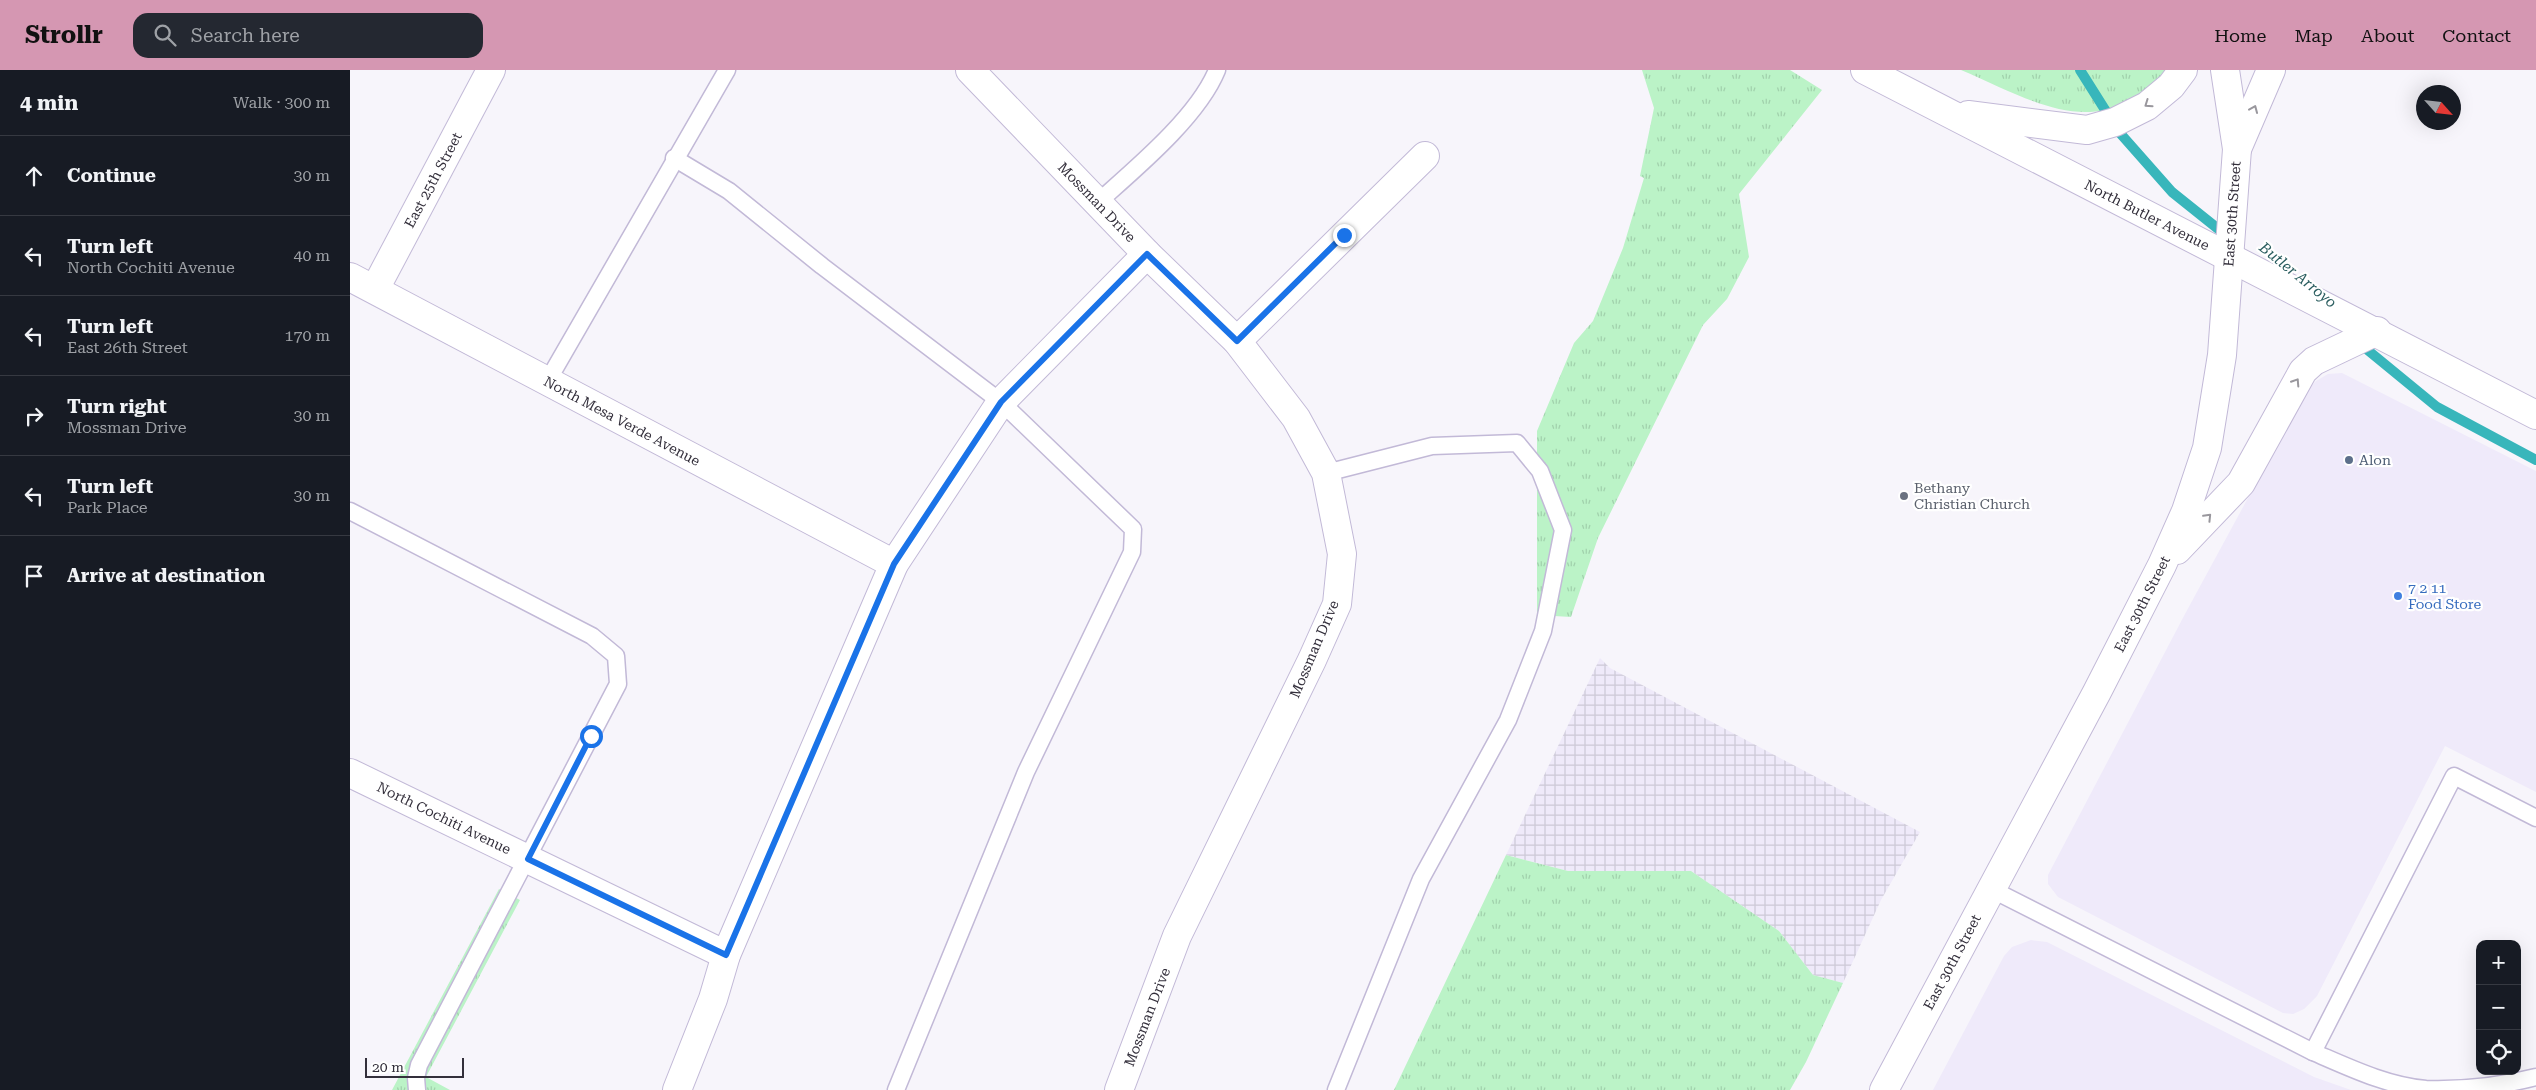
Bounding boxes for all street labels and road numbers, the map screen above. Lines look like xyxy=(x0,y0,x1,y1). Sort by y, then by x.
street label: East 25th Street xyxy=(401,130,465,230)
street label: Mossman Drive xyxy=(1055,159,1139,245)
street label: East 30th Street xyxy=(2220,161,2244,267)
street label: North Butler Avenue xyxy=(2082,177,2212,254)
street label: North Mesa Verde Avenue xyxy=(541,373,703,469)
street label: East 30th Street xyxy=(2111,553,2173,655)
street label: Mossman Drive xyxy=(1286,597,1342,700)
street label: North Cochiti Avenue xyxy=(374,779,514,858)
street label: East 30th Street xyxy=(1920,912,1984,1012)
street label: Mossman Drive xyxy=(1121,965,1173,1069)

